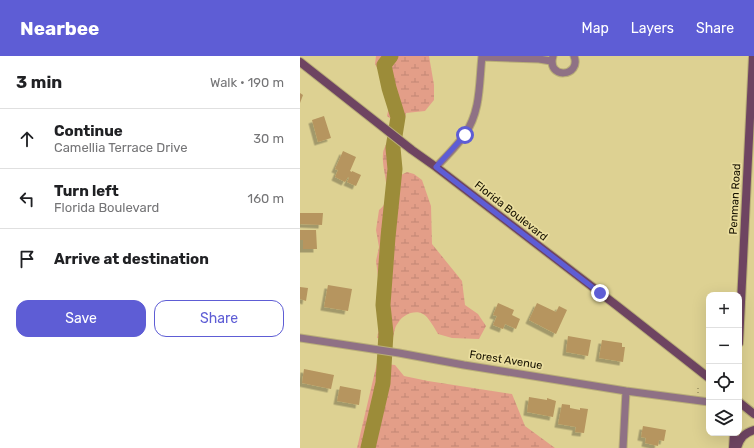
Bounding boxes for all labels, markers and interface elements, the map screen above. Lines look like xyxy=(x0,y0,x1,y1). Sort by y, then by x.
text: Nearbee xyxy=(20,17,99,40)
text: Map xyxy=(582,20,609,37)
text: Layers xyxy=(631,20,674,37)
text: Share xyxy=(696,20,734,37)
text: 3 min xyxy=(16,72,62,92)
text: Walk · 190 m xyxy=(210,75,284,90)
text: Continue xyxy=(54,122,123,140)
route start xyxy=(456,126,474,144)
icon: ahead xyxy=(16,128,38,150)
text: 30 m xyxy=(253,131,284,146)
text: Camellia Terrace Drive xyxy=(54,140,188,155)
street label: Penman Road xyxy=(727,163,743,235)
street label: Florida Boulevard xyxy=(472,178,550,244)
text: Turn left xyxy=(54,182,119,200)
icon: left xyxy=(16,188,38,210)
text: 160 m xyxy=(248,191,284,206)
text: Florida Boulevard xyxy=(54,200,159,215)
icon: arrive xyxy=(16,248,38,270)
text: Arrive at destination xyxy=(54,250,209,268)
route end xyxy=(591,284,609,302)
map controls xyxy=(706,292,742,436)
button: + xyxy=(706,292,742,328)
button: Save xyxy=(16,300,146,337)
button: Share xyxy=(154,300,284,337)
button: − xyxy=(706,328,742,364)
street label: Forest Avenue xyxy=(469,348,543,372)
button: locate xyxy=(706,364,742,400)
button: layers xyxy=(706,400,742,436)

